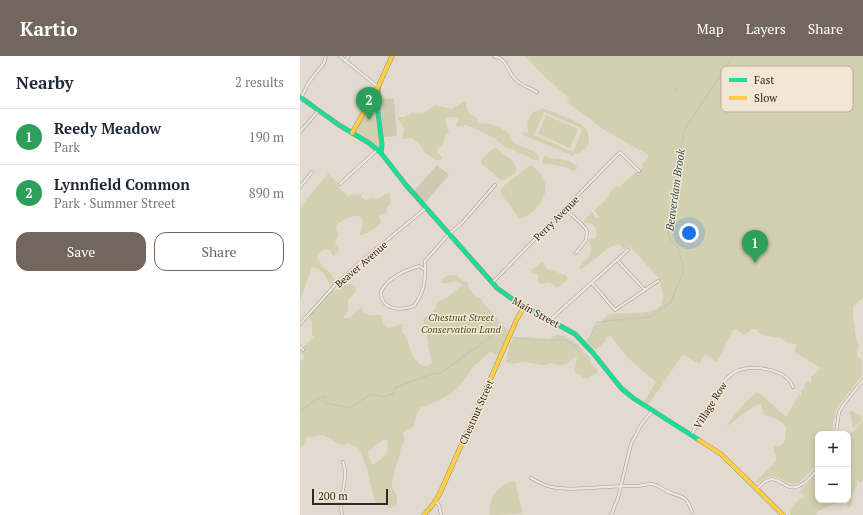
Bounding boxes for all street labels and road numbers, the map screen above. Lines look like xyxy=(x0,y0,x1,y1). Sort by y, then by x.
street label: Perry Avenue xyxy=(531,193,582,244)
street label: Beaver Avenue xyxy=(333,238,390,291)
street label: Main Street xyxy=(510,294,562,331)
street label: Chestnut Street xyxy=(456,377,497,447)
street label: Village Row xyxy=(691,379,730,431)

